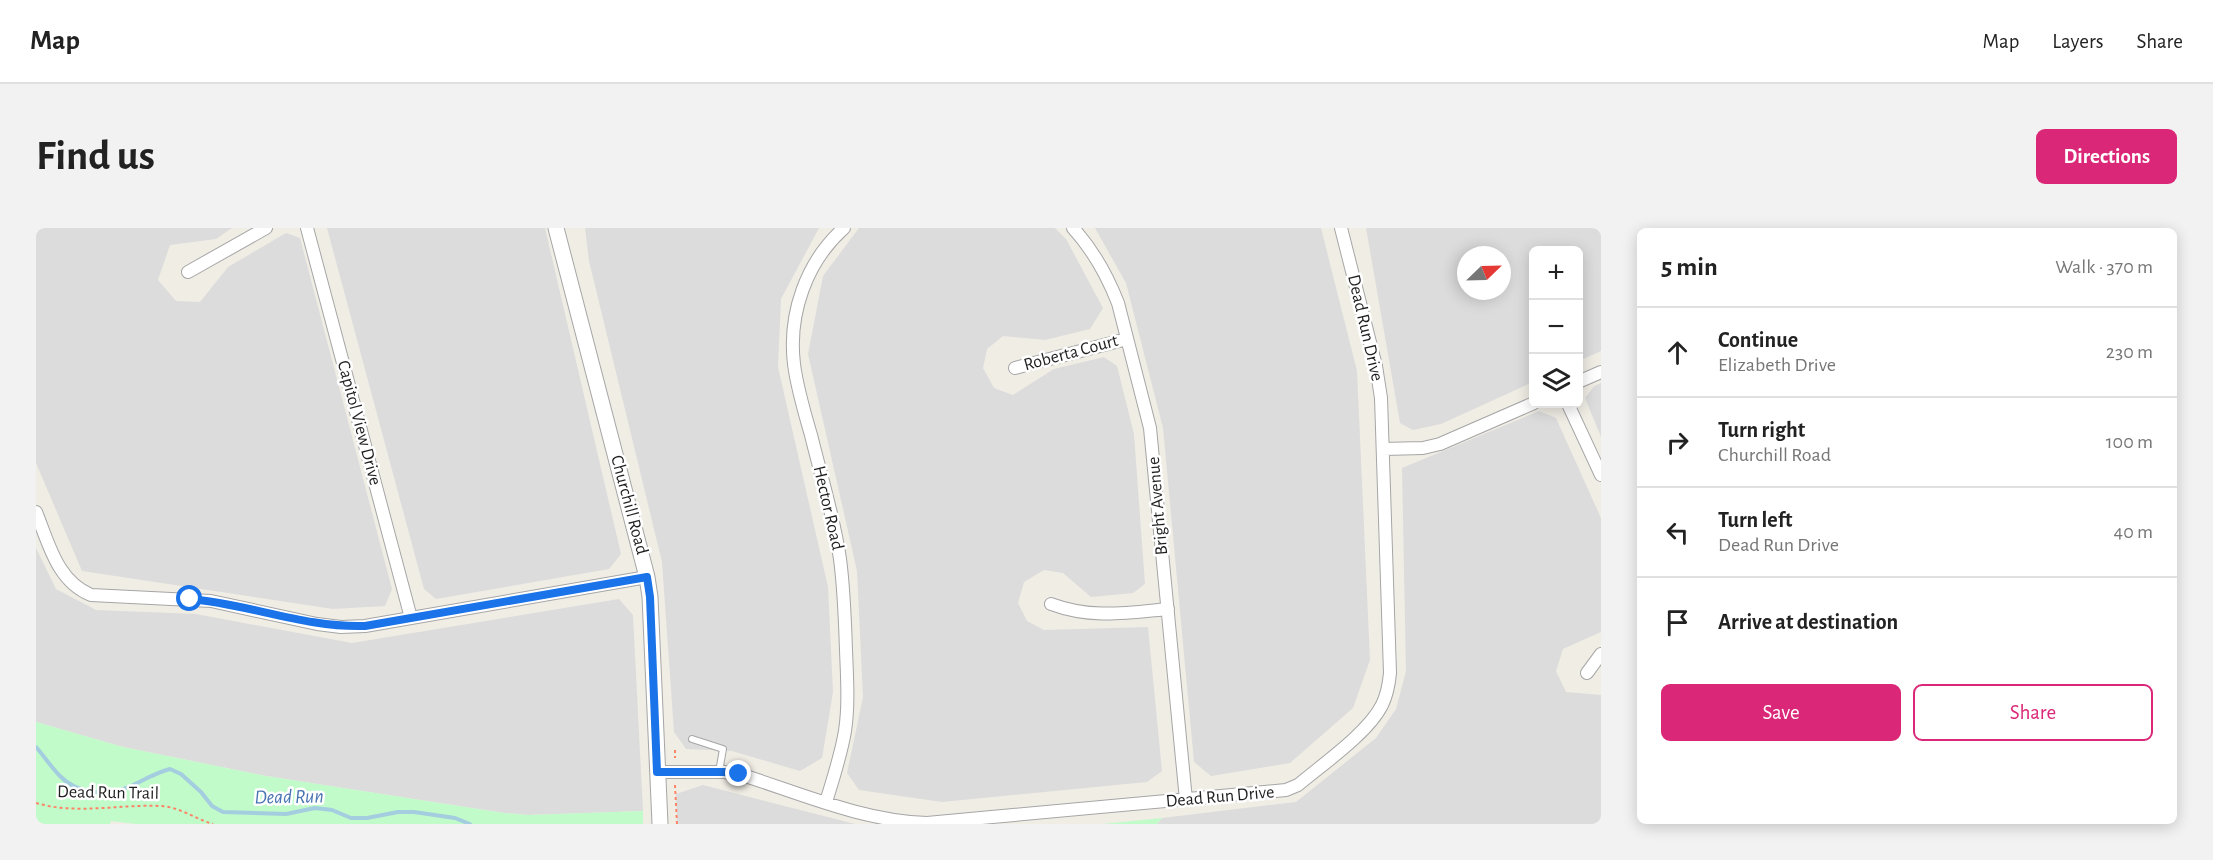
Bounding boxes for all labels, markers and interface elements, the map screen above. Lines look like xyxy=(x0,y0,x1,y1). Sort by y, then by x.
text: Map xyxy=(30,27,80,55)
text: Map xyxy=(1983,31,2019,52)
text: Layers xyxy=(2052,31,2103,52)
text: Share xyxy=(2136,31,2183,52)
button: Directions xyxy=(2036,129,2177,184)
text: Find us xyxy=(36,135,155,177)
north arrow xyxy=(1457,246,1511,300)
map controls xyxy=(1529,246,1583,408)
button: + xyxy=(1529,246,1583,300)
text: 5 min xyxy=(1661,254,1718,280)
text: Walk · 370 m xyxy=(2055,257,2153,277)
street label: Dead Run Drive xyxy=(1344,273,1386,383)
button: − xyxy=(1529,300,1583,354)
text: Continue xyxy=(1718,329,1798,351)
street label: Roberta Court xyxy=(1022,332,1120,374)
icon: ahead xyxy=(1661,336,1694,369)
text: 230 m xyxy=(2106,342,2153,362)
button: layers xyxy=(1529,354,1583,408)
text: Elizabeth Drive xyxy=(1718,355,1836,375)
street label: Capitol View Drive xyxy=(334,359,384,487)
text: Turn right xyxy=(1718,419,1805,441)
icon: right xyxy=(1661,426,1694,459)
text: 100 m xyxy=(2106,432,2153,452)
text: Churchill Road xyxy=(1718,445,1831,465)
street label: Churchill Road xyxy=(607,453,651,557)
street label: Bright Avenue xyxy=(1145,456,1171,556)
street label: Hector Road xyxy=(810,464,846,552)
text: Turn left xyxy=(1718,509,1792,531)
icon: left xyxy=(1661,516,1694,549)
text: 40 m xyxy=(2114,522,2153,542)
text: Dead Run Drive xyxy=(1718,535,1839,555)
route start xyxy=(176,585,202,611)
icon: arrive xyxy=(1661,606,1694,639)
text: Arrive at destination xyxy=(1718,611,1898,633)
button: Save xyxy=(1661,684,1901,741)
button: Share xyxy=(1913,684,2153,741)
route end xyxy=(725,760,751,786)
street label: Dead Run Trail xyxy=(57,783,159,803)
street label: Dead Run Drive xyxy=(1165,783,1275,811)
water label: Dead Run xyxy=(254,786,324,808)

